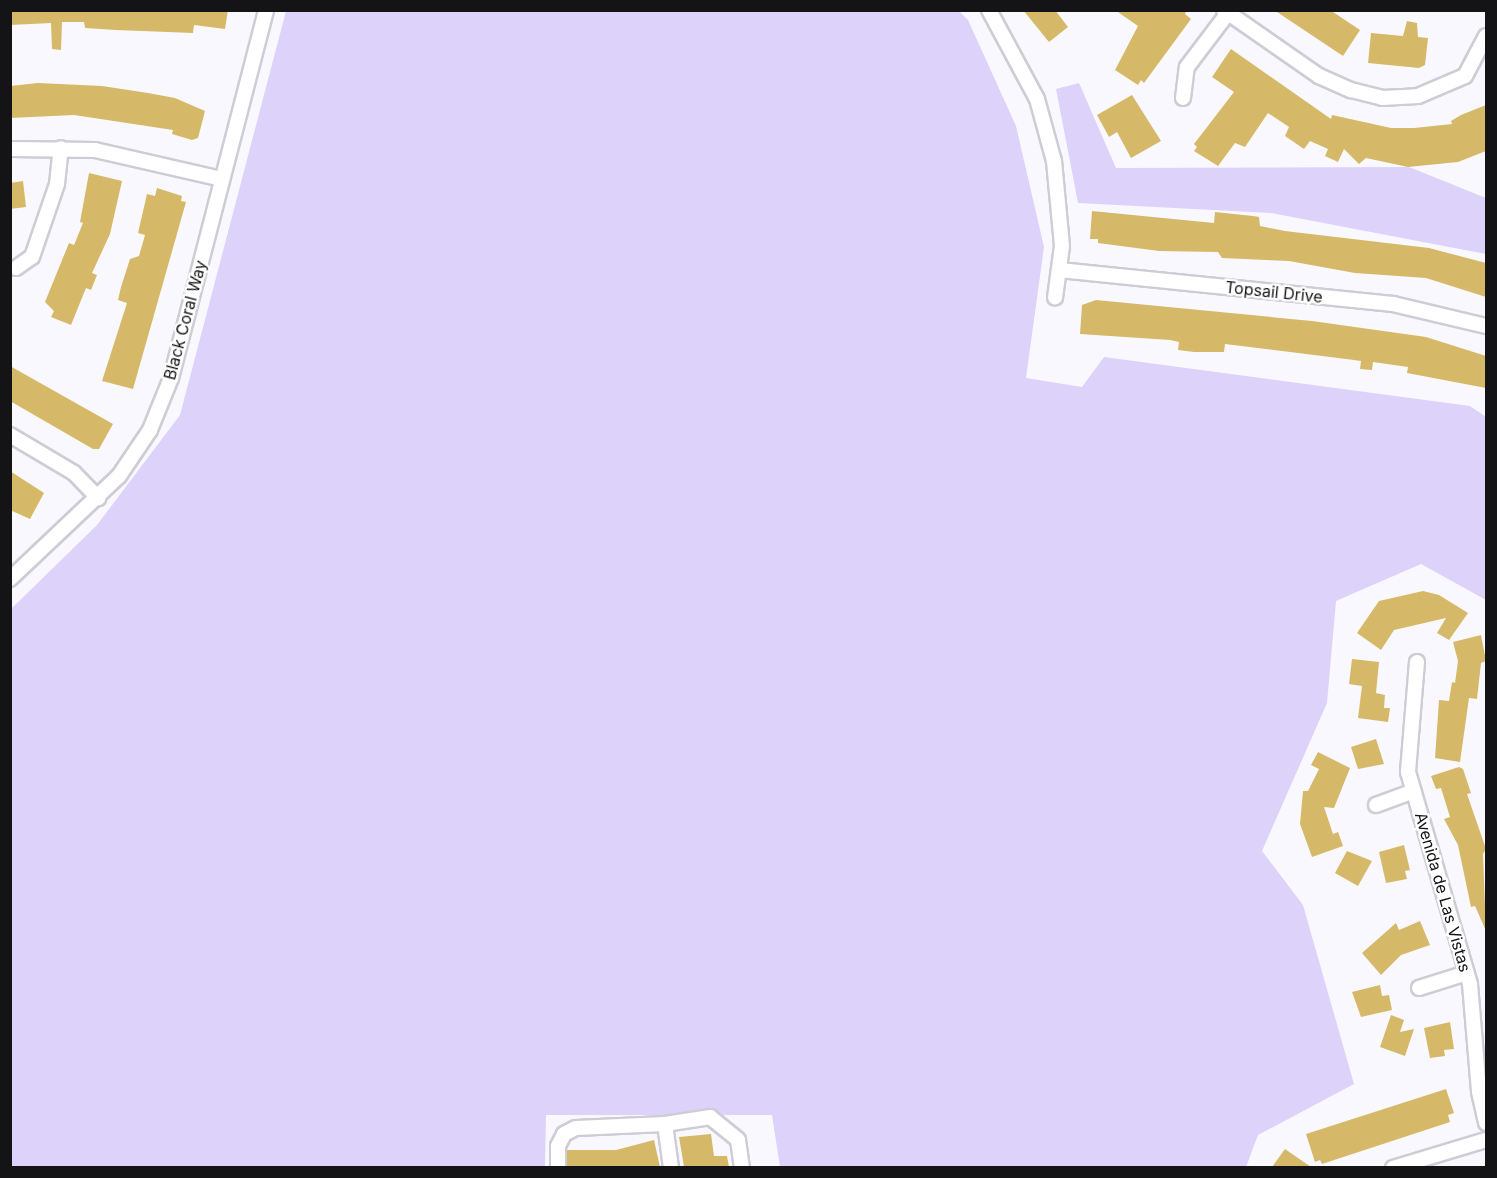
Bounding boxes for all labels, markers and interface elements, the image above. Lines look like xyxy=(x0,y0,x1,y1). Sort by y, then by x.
street label: Black Coral Way xyxy=(160,258,210,382)
street label: Topsail Drive xyxy=(1224,277,1324,307)
street label: Avenida de Las Vistas xyxy=(1411,810,1475,974)

